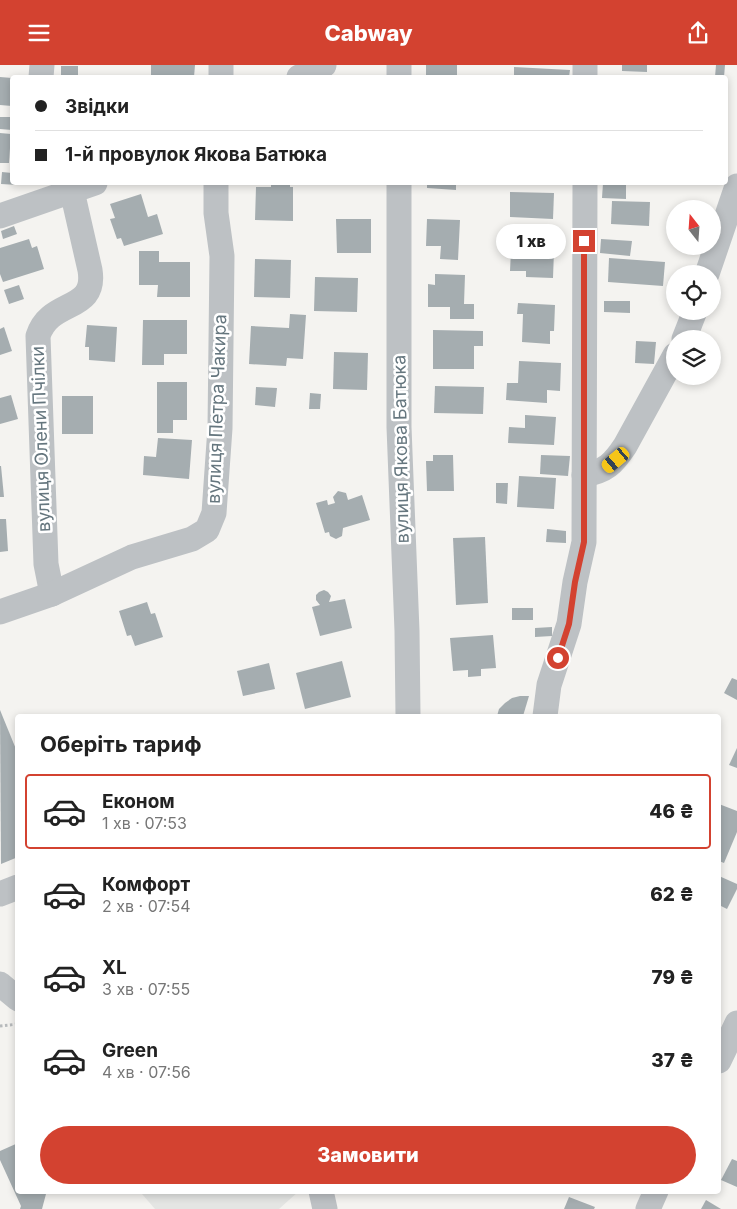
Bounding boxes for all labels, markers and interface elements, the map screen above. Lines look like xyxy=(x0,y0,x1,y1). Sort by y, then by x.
icon: menu xyxy=(25,19,53,47)
icon: share xyxy=(684,19,712,47)
text: Cabway xyxy=(324,20,413,46)
text: Звідки xyxy=(65,95,129,118)
text: 1-й провулок Якова Батюка xyxy=(65,143,327,166)
north arrow xyxy=(666,200,721,255)
map controls xyxy=(666,200,721,385)
callout: 1 хв xyxy=(496,223,566,259)
route end xyxy=(573,230,595,252)
text: 1 хв xyxy=(516,231,546,251)
button: locate xyxy=(666,265,721,320)
street label: вулиця Петра Чакира xyxy=(203,314,230,504)
button: layers xyxy=(666,330,721,385)
street label: вулиця Олени Пчілки xyxy=(27,346,54,532)
street label: вулиця Якова Батюка xyxy=(388,354,413,544)
car xyxy=(599,445,632,475)
route start xyxy=(547,647,569,669)
text: Оберіть тариф xyxy=(40,731,201,757)
icon: car xyxy=(42,789,87,834)
text: Економ xyxy=(102,790,175,813)
text: 46 ₴ xyxy=(649,800,694,823)
text: 1 хв · 07:53 xyxy=(102,813,187,833)
icon: car xyxy=(42,872,87,917)
text: Комфорт xyxy=(102,873,190,896)
text: 62 ₴ xyxy=(650,883,694,906)
text: 2 хв · 07:54 xyxy=(102,896,191,916)
icon: car xyxy=(42,955,87,1000)
text: XL xyxy=(102,956,127,979)
text: 79 ₴ xyxy=(651,966,694,989)
text: 3 хв · 07:55 xyxy=(102,979,190,999)
icon: car xyxy=(42,1038,87,1083)
text: Green xyxy=(102,1039,158,1062)
text: 37 ₴ xyxy=(651,1049,694,1072)
text: 4 хв · 07:56 xyxy=(102,1062,191,1082)
button: Замовити xyxy=(40,1126,696,1184)

